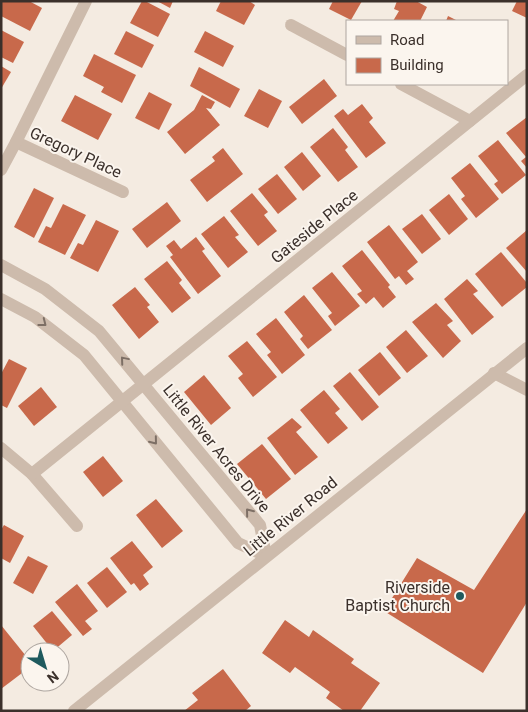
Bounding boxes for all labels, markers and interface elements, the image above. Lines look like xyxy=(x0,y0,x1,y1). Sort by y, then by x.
legend xyxy=(346,20,508,85)
text: Road xyxy=(390,31,424,49)
text: Building xyxy=(390,56,444,74)
street label: Gregory Place xyxy=(27,123,125,182)
street label: Gateside Place xyxy=(267,185,362,267)
one-way arrow xyxy=(37,318,46,326)
one-way arrow xyxy=(121,357,129,366)
street label: Little River Acres Drive xyxy=(159,380,274,516)
one-way arrow xyxy=(148,435,156,444)
street label: Little River Road xyxy=(240,473,341,560)
one-way arrow xyxy=(247,509,255,518)
place label: Riverside Baptist Church xyxy=(345,578,450,615)
marker: Riverside Baptist Church xyxy=(454,590,466,602)
north arrow xyxy=(20,642,70,692)
text: N xyxy=(44,668,62,687)

